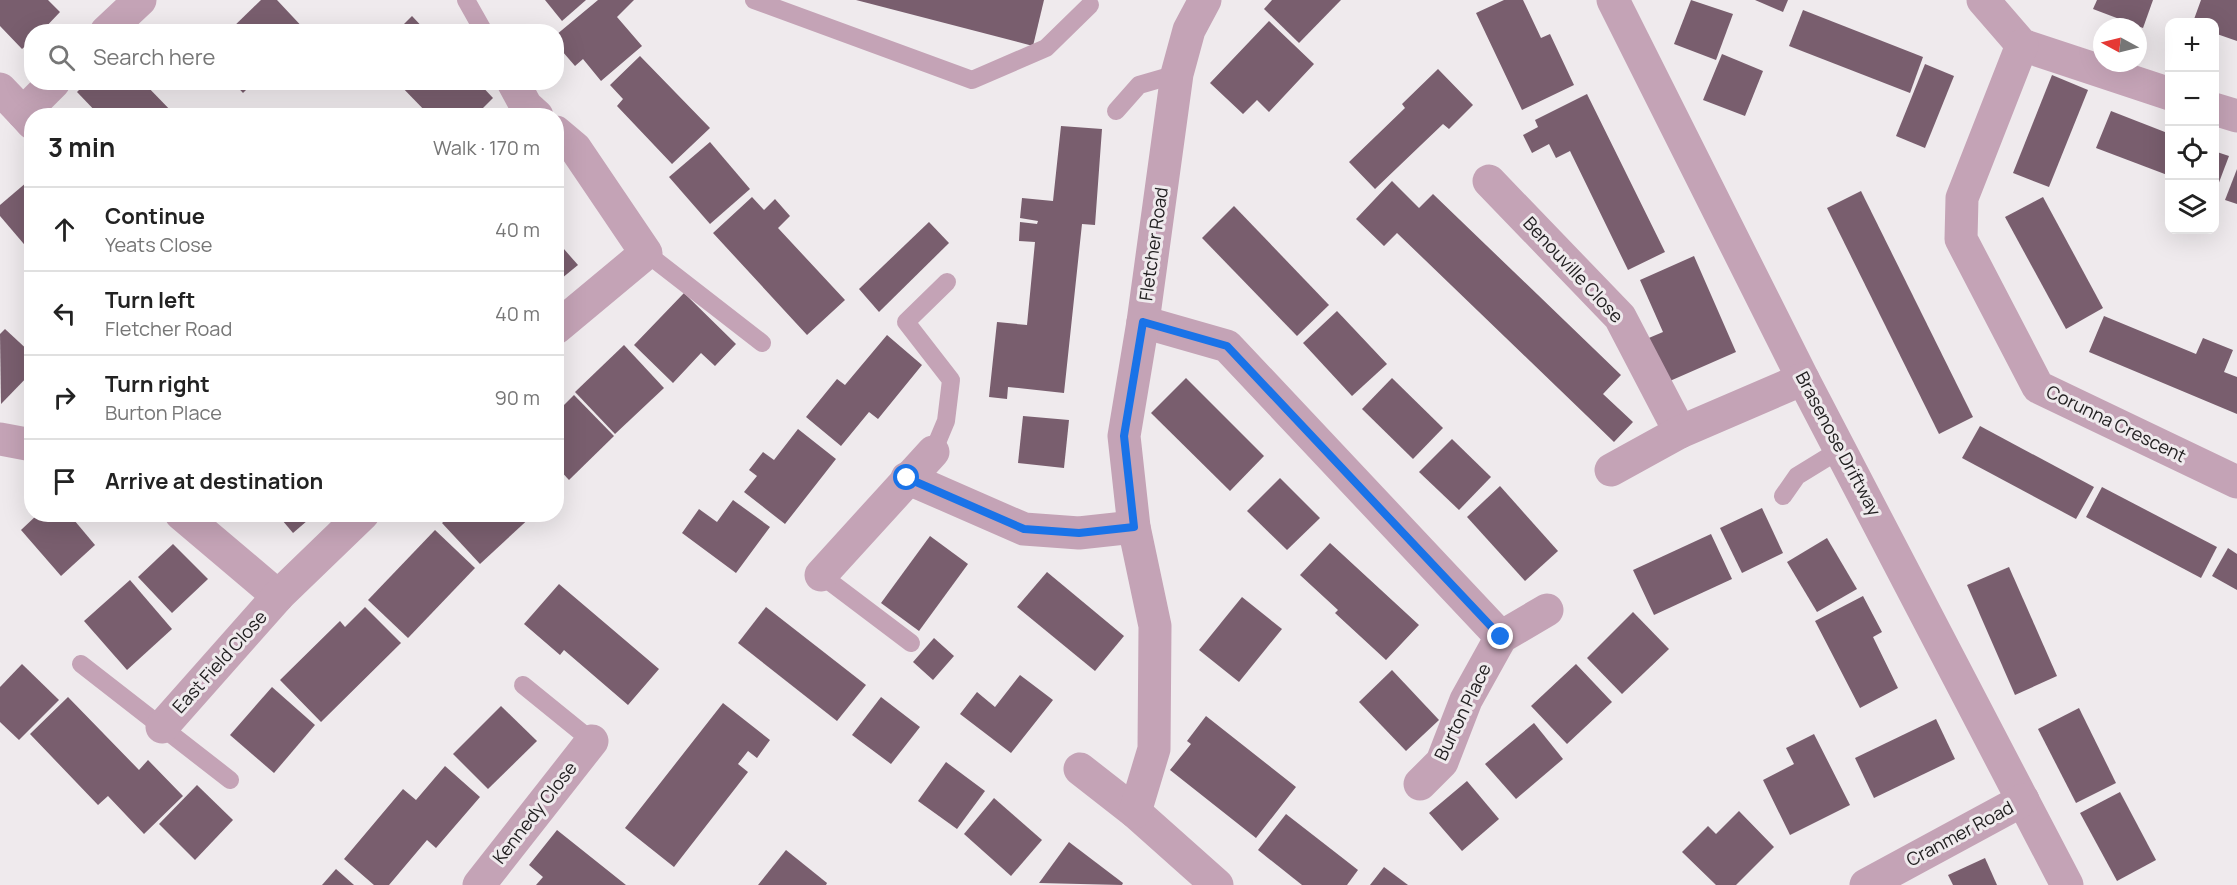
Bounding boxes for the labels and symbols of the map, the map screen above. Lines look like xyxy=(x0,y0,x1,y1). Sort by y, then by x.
north arrow xyxy=(2093,18,2147,72)
street label: Fletcher Road xyxy=(1133,185,1173,302)
street label: Benouville Close xyxy=(1518,211,1629,328)
street label: Brasenose Driftway xyxy=(1791,367,1887,520)
street label: Corunna Crescent xyxy=(2043,379,2190,467)
route start xyxy=(893,464,919,490)
street label: East Field Close xyxy=(167,605,272,718)
route end xyxy=(1487,623,1513,649)
street label: Burton Place xyxy=(1428,659,1496,764)
street label: Kennedy Close xyxy=(487,756,582,868)
street label: Cranmer Road xyxy=(1902,795,2017,871)

